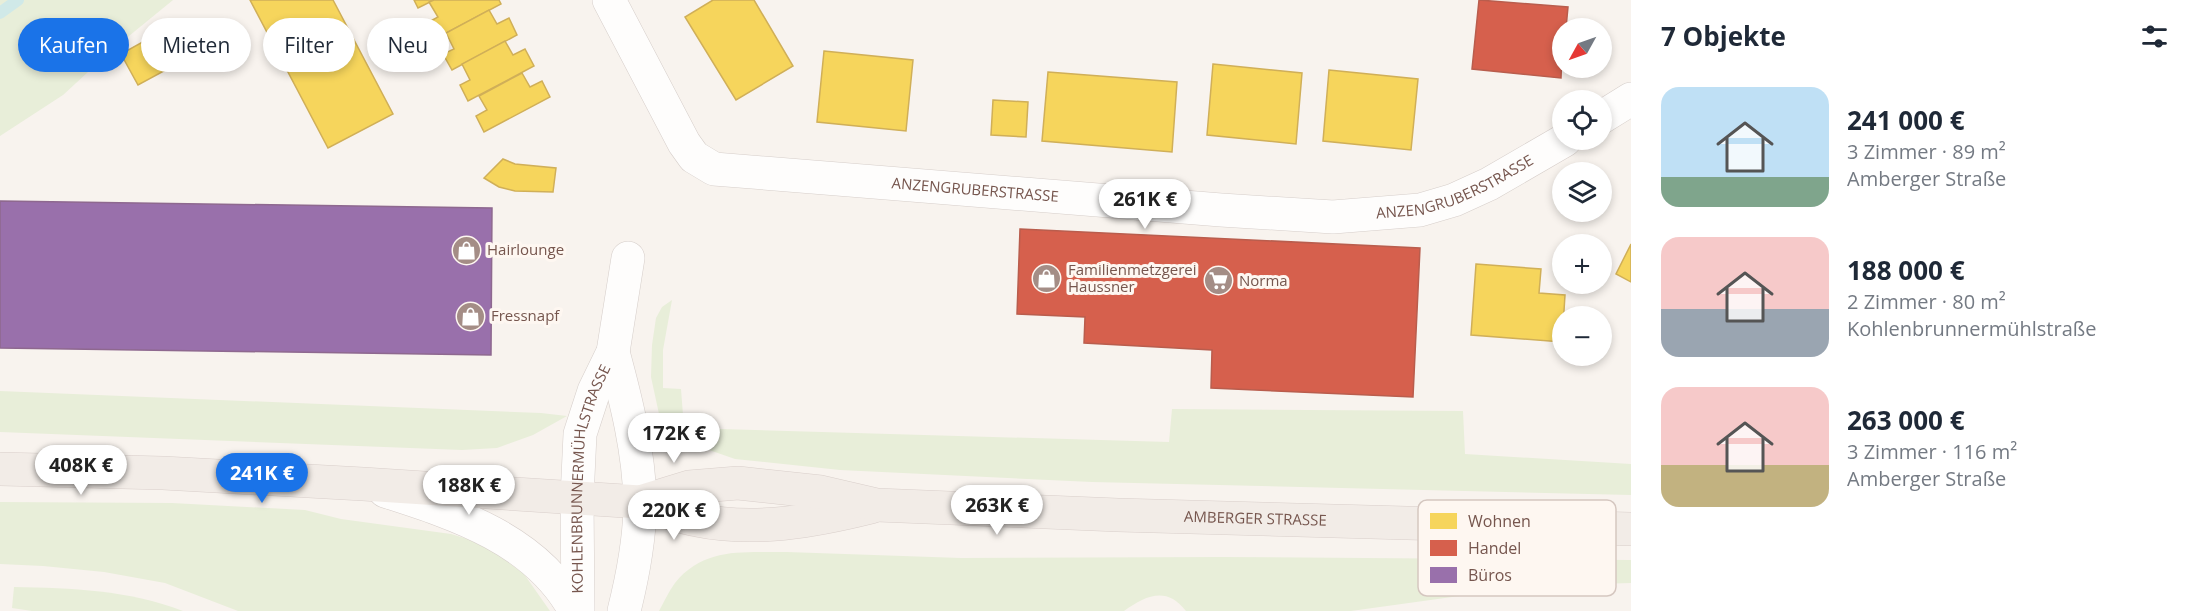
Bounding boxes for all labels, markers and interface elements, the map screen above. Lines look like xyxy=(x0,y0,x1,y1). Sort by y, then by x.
chip: Kaufen xyxy=(18,18,129,72)
chip: Mieten xyxy=(141,18,251,72)
chip: Filter xyxy=(263,18,355,72)
chip: Neu xyxy=(367,18,449,72)
north arrow xyxy=(1552,18,1612,78)
map controls xyxy=(1552,18,1612,366)
text: 7 Objekte xyxy=(1661,18,1786,54)
icon: filters xyxy=(2138,20,2171,53)
button: locate xyxy=(1552,90,1612,150)
text: 241 000 € xyxy=(1847,102,1965,138)
icon: home xyxy=(1709,111,1781,183)
text: 3 Zimmer · 89 m² xyxy=(1847,138,2006,165)
street label: ANZENGRUBERSTRASSE xyxy=(1375,150,1537,222)
button: layers xyxy=(1552,162,1612,222)
text: Amberger Straße xyxy=(1847,165,2006,192)
street label: ANZENGRUBERSTRASSE xyxy=(891,172,1060,206)
pin: 261K € xyxy=(1096,179,1194,230)
text: 261K € xyxy=(1113,185,1177,212)
shop icon: Hairlounge xyxy=(450,234,482,266)
button: + xyxy=(1552,234,1612,294)
place label: Hairlounge xyxy=(487,239,564,259)
text: 188 000 € xyxy=(1847,252,1965,288)
place label: Familienmetzgerei Haussner xyxy=(1068,259,1197,296)
icon: home xyxy=(1709,261,1781,333)
shop icon: Familienmetzgerei Haussner xyxy=(1031,263,1063,295)
supermarket icon: Norma xyxy=(1202,265,1234,297)
place label: Norma xyxy=(1239,270,1288,290)
text: 2 Zimmer · 80 m² xyxy=(1847,288,2006,315)
shop icon: Fressnapf xyxy=(454,300,486,332)
place label: Fressnapf xyxy=(491,305,560,325)
button: − xyxy=(1552,306,1612,366)
text: Kohlenbrunnermühlstraße xyxy=(1847,315,2096,342)
street label: KOHLENBRUNNERMÜHLSTRASSE xyxy=(566,361,614,594)
text: 263 000 € xyxy=(1847,402,1965,438)
icon: home xyxy=(1709,411,1781,483)
pin: 172K € xyxy=(625,413,723,464)
text: 172K € xyxy=(642,419,706,446)
text: 3 Zimmer · 116 m² xyxy=(1847,438,2017,465)
pin: 408K € xyxy=(32,445,130,496)
text: 408K € xyxy=(49,451,113,478)
pin: 241K € xyxy=(213,453,311,504)
text: 241K € xyxy=(230,459,294,486)
pin: 188K € xyxy=(420,465,518,516)
text: Amberger Straße xyxy=(1847,465,2006,492)
text: 188K € xyxy=(437,471,501,498)
pin: 263K € xyxy=(948,485,1046,536)
pin: 220K € xyxy=(625,490,723,541)
text: 263K € xyxy=(965,491,1029,518)
text: 220K € xyxy=(642,496,706,523)
legend xyxy=(1418,500,1616,596)
street label: AMBERGER STRASSE xyxy=(1184,506,1327,530)
text: Wohnen xyxy=(1468,510,1531,532)
text: Handel xyxy=(1468,537,1521,559)
text: Büros xyxy=(1468,564,1512,586)

